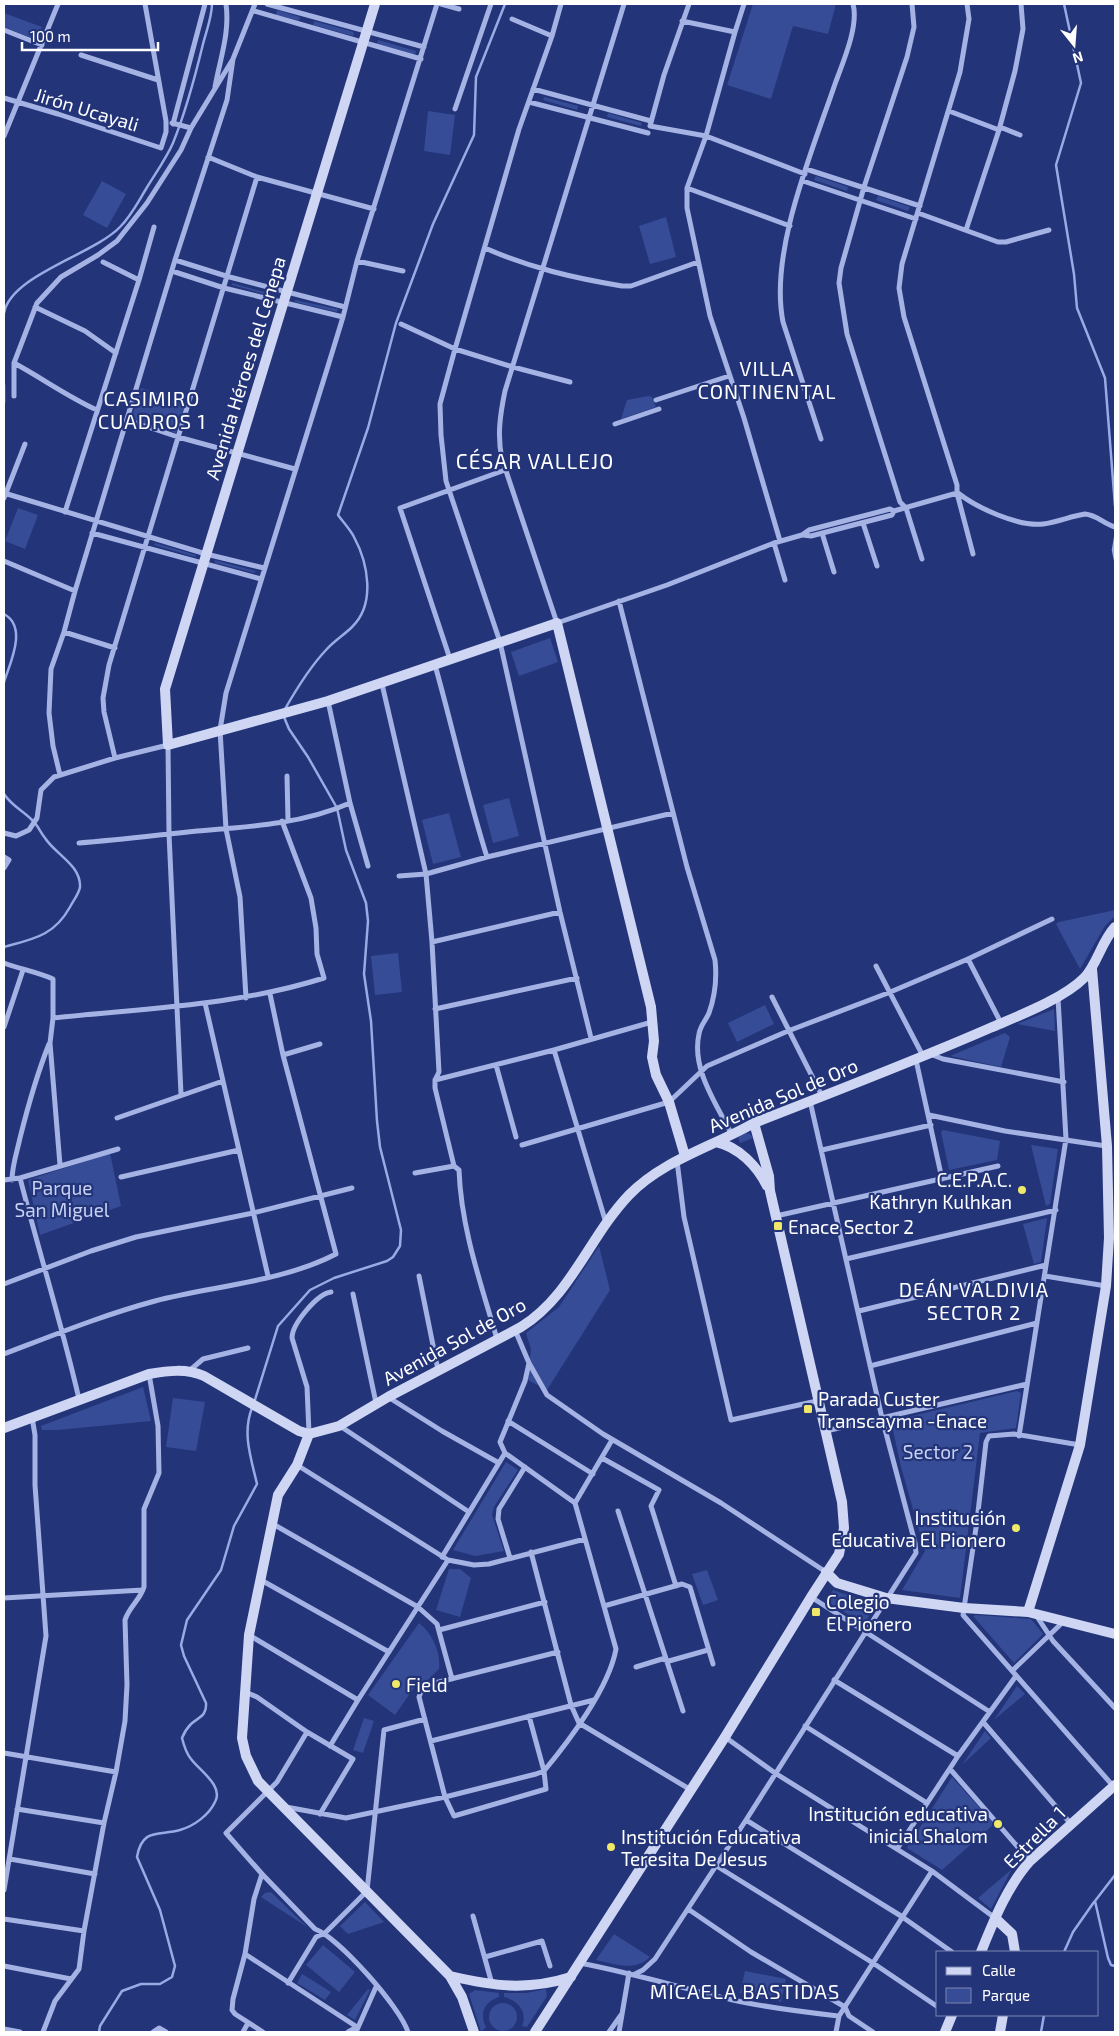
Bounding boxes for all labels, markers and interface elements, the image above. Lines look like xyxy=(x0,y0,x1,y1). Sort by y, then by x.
scale bar xyxy=(22,20,159,52)
north arrow xyxy=(1049,20,1099,70)
text: 100 m xyxy=(30,27,71,45)
text: N xyxy=(1071,48,1085,68)
street label: Jirón Ucayali xyxy=(32,82,142,136)
street label: Avenida Héroes del Cenepa xyxy=(200,254,290,482)
district label: VILLA CONTINENTAL xyxy=(697,356,837,403)
district label: CASIMIRO CUADROS 1 xyxy=(98,386,206,433)
district label: CÉSAR VALLEJO xyxy=(456,448,614,473)
street label: Avenida Sol de Oro xyxy=(705,1053,861,1137)
place label: C.E.P.A.C. Kathryn Kulhkan xyxy=(869,1168,1012,1213)
park label: Parque San Miguel xyxy=(14,1176,110,1221)
marker: C.E.P.A.C. Kathryn Kulhkan xyxy=(1016,1184,1028,1196)
place label: Enace Sector 2 xyxy=(788,1215,914,1238)
marker: Enace Sector 2 xyxy=(772,1220,784,1232)
district label: DEÁN VALDIVIA SECTOR 2 xyxy=(899,1277,1049,1324)
street label: Avenida Sol de Oro xyxy=(378,1292,530,1390)
place label: Parada Custer Transcayma -Enace xyxy=(818,1387,987,1432)
marker: Parada Custer Transcayma -Enace xyxy=(802,1403,814,1415)
park label: Sector 2 xyxy=(903,1440,973,1463)
place label: Institución Educativa El Pionero xyxy=(831,1506,1006,1551)
marker: Institución Educativa El Pionero xyxy=(1010,1522,1022,1534)
place label: Colegio El Pionero xyxy=(826,1590,912,1635)
marker: Colegio El Pionero xyxy=(810,1606,822,1618)
place label: Field xyxy=(406,1673,448,1696)
marker: Field xyxy=(390,1678,402,1690)
street label: Estrella 1 xyxy=(998,1801,1070,1873)
place label: Institución educativa inicial Shalom xyxy=(808,1802,988,1847)
marker: Institución educativa inicial Shalom xyxy=(992,1818,1004,1830)
place label: Institución Educativa Teresita De Jesus xyxy=(621,1825,801,1870)
marker: Institución Educativa Teresita De Jesus xyxy=(605,1841,617,1853)
legend xyxy=(936,1951,1099,2016)
text: Calle xyxy=(982,1961,1016,1979)
district label: MICAELA BASTIDAS xyxy=(650,1979,840,2003)
text: Parque xyxy=(982,1986,1030,2004)

